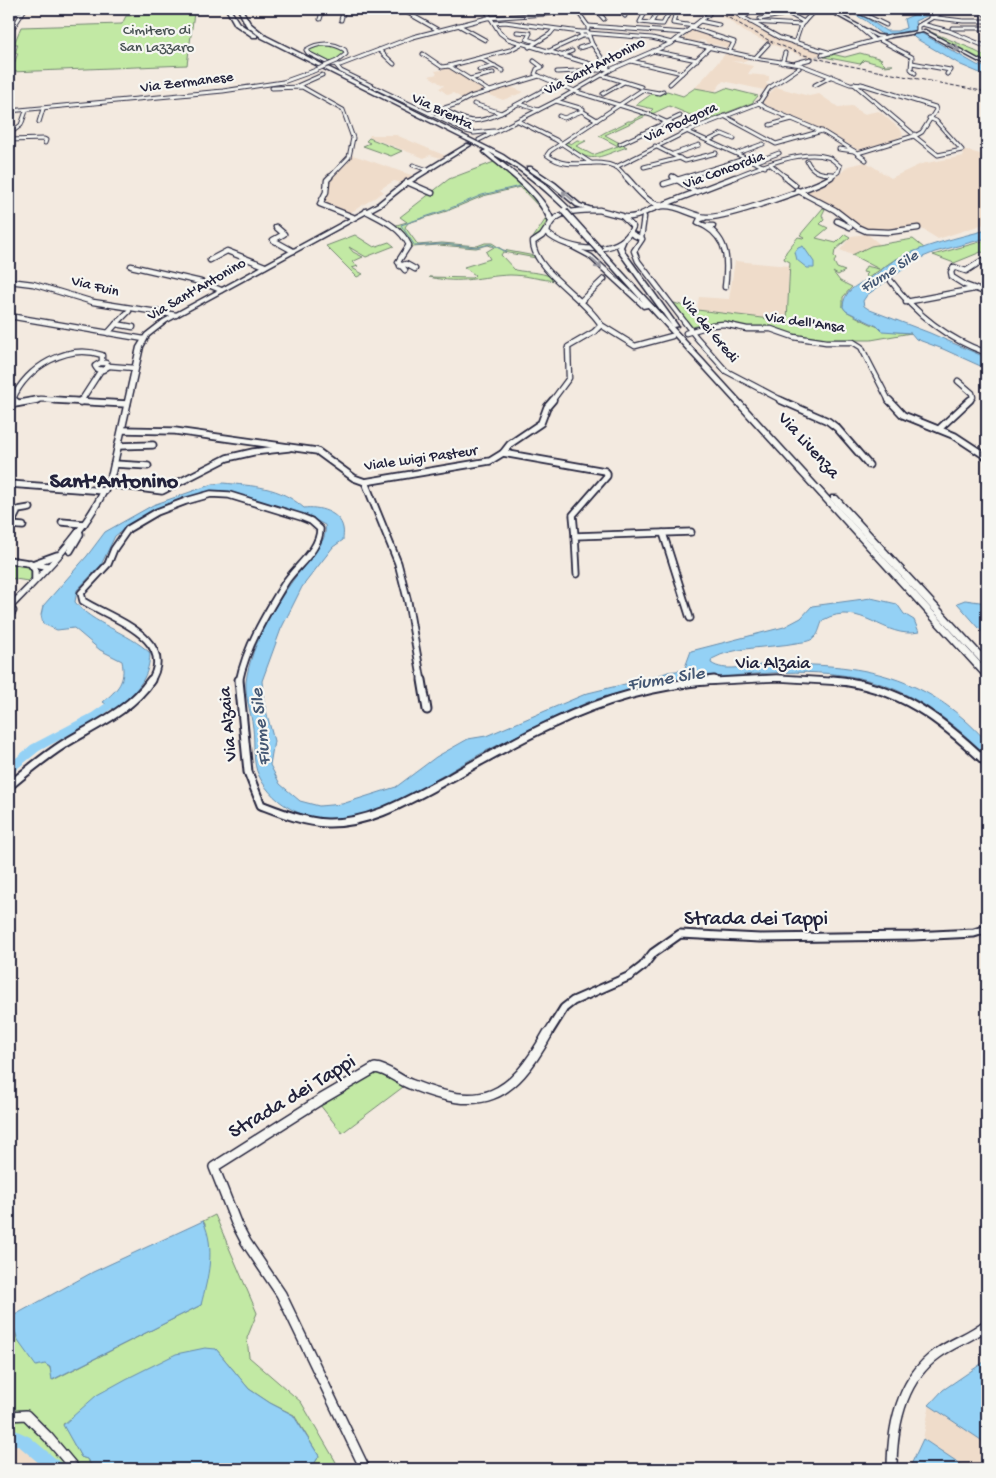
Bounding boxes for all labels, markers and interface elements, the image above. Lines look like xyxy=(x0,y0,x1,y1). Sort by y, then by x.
park label: Cimitero di San Lazzaro xyxy=(120,22,194,57)
street label: Via Sant'Antonino xyxy=(541,34,649,101)
one-way arrow xyxy=(945,42,960,52)
street label: Via Zermanese xyxy=(139,68,235,98)
street label: Via Brenta xyxy=(408,89,476,135)
street label: Via Podgora xyxy=(641,99,721,148)
street label: Via Concordia xyxy=(680,148,768,194)
one-way arrow xyxy=(561,190,574,202)
water label: Fiume Sile xyxy=(857,247,923,299)
street label: Via Sant'Antonino xyxy=(144,254,250,326)
one-way arrow xyxy=(590,257,603,269)
street label: Via Fuin xyxy=(68,272,121,302)
street label: Via dei Gredi xyxy=(675,292,742,367)
street label: Via dell'Ansa xyxy=(763,308,847,338)
street label: Via Livenza xyxy=(772,408,844,484)
street label: Viale Luigi Pasteur xyxy=(362,442,480,476)
district label: Sant'Antonino xyxy=(50,470,179,496)
street label: Via Alzaia xyxy=(735,654,811,675)
water label: Fiume Sile xyxy=(626,662,707,697)
street label: Via Alzaia xyxy=(215,685,243,763)
water label: Fiume Sile xyxy=(246,686,277,767)
street label: Strada dei Tappi xyxy=(684,908,828,933)
street label: Strada dei Tappi xyxy=(225,1050,361,1146)

